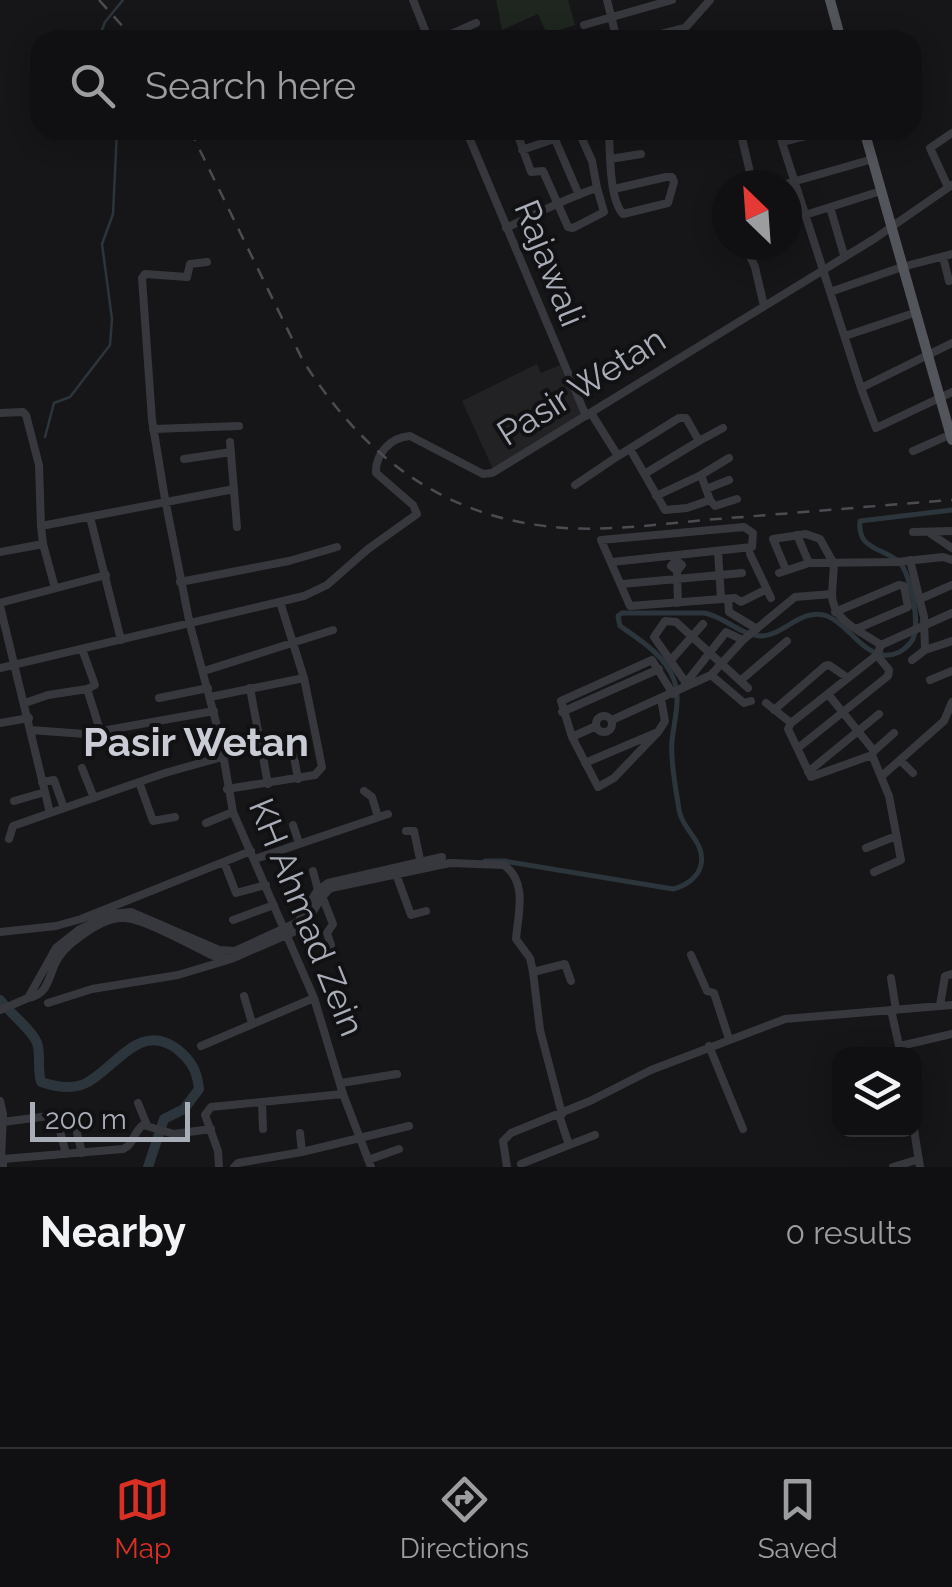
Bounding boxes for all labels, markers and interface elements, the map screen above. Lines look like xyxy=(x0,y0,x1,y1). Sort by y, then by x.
search box xyxy=(30,30,922,140)
icon: search xyxy=(65,58,120,113)
text: Search here xyxy=(145,63,356,108)
north arrow xyxy=(712,170,802,260)
street label: Rajawali xyxy=(506,194,594,332)
street label: Pasir Wetan xyxy=(489,318,673,454)
district label: Pasir Wetan xyxy=(83,718,309,765)
street label: KH Ahmad Zein xyxy=(241,792,373,1042)
map controls xyxy=(832,1047,922,1137)
button: layers xyxy=(832,1047,922,1137)
scale bar xyxy=(30,1097,190,1142)
text: 200 m xyxy=(45,1103,127,1136)
text: Nearby xyxy=(40,1208,186,1257)
text: 0 results xyxy=(785,1214,912,1251)
tab: Map xyxy=(114,1472,171,1565)
tab: Directions xyxy=(400,1472,529,1565)
tab: Saved xyxy=(758,1472,838,1565)

